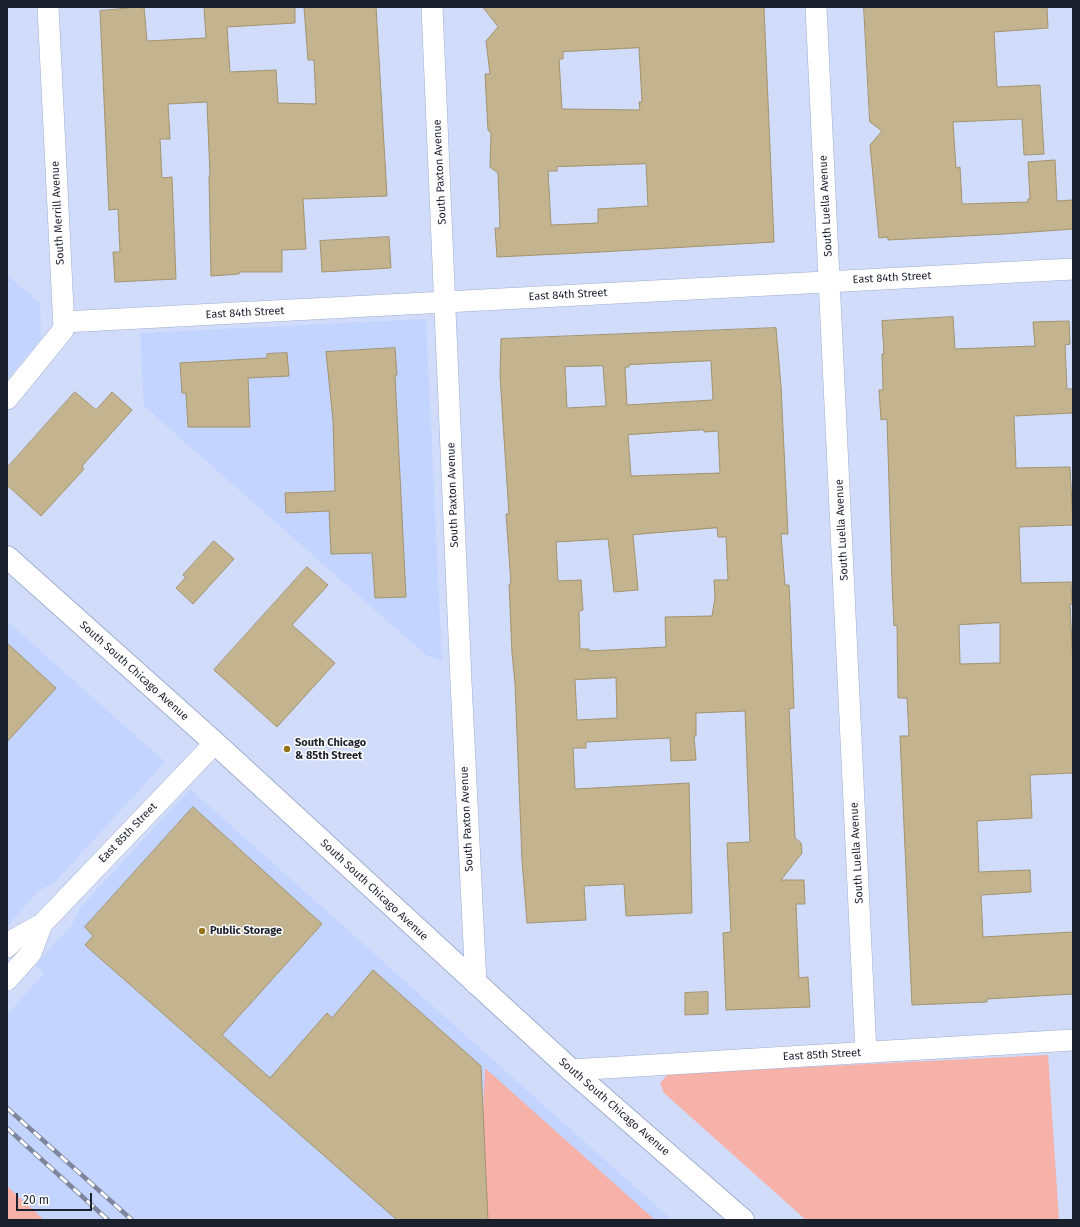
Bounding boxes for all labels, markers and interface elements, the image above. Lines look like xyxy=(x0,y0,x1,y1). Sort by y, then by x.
street label: South Paxton Avenue xyxy=(431,119,449,225)
street label: South Luella Avenue xyxy=(817,155,835,257)
street label: South Merrill Avenue xyxy=(49,161,67,265)
street label: East 84th Street xyxy=(852,269,932,287)
street label: East 84th Street xyxy=(528,286,608,304)
street label: East 84th Street xyxy=(205,304,285,322)
street label: South Paxton Avenue xyxy=(445,442,461,548)
street label: South Luella Avenue xyxy=(833,479,851,581)
street label: South South Chicago Avenue xyxy=(77,618,191,724)
place label: South Chicago & 85th Street xyxy=(295,736,366,762)
marker: South Chicago & 85th Street xyxy=(282,744,292,754)
street label: South Paxton Avenue xyxy=(458,766,476,872)
street label: East 85th Street xyxy=(96,800,160,866)
street label: South Luella Avenue xyxy=(848,802,866,904)
street label: South South Chicago Avenue xyxy=(317,837,431,943)
place label: Public Storage xyxy=(210,924,282,938)
marker: Public Storage xyxy=(197,926,207,936)
street label: East 85th Street xyxy=(783,1046,861,1064)
street label: South South Chicago Avenue xyxy=(556,1055,672,1159)
scale bar xyxy=(18,1185,94,1211)
text: 20 m xyxy=(23,1193,49,1207)

